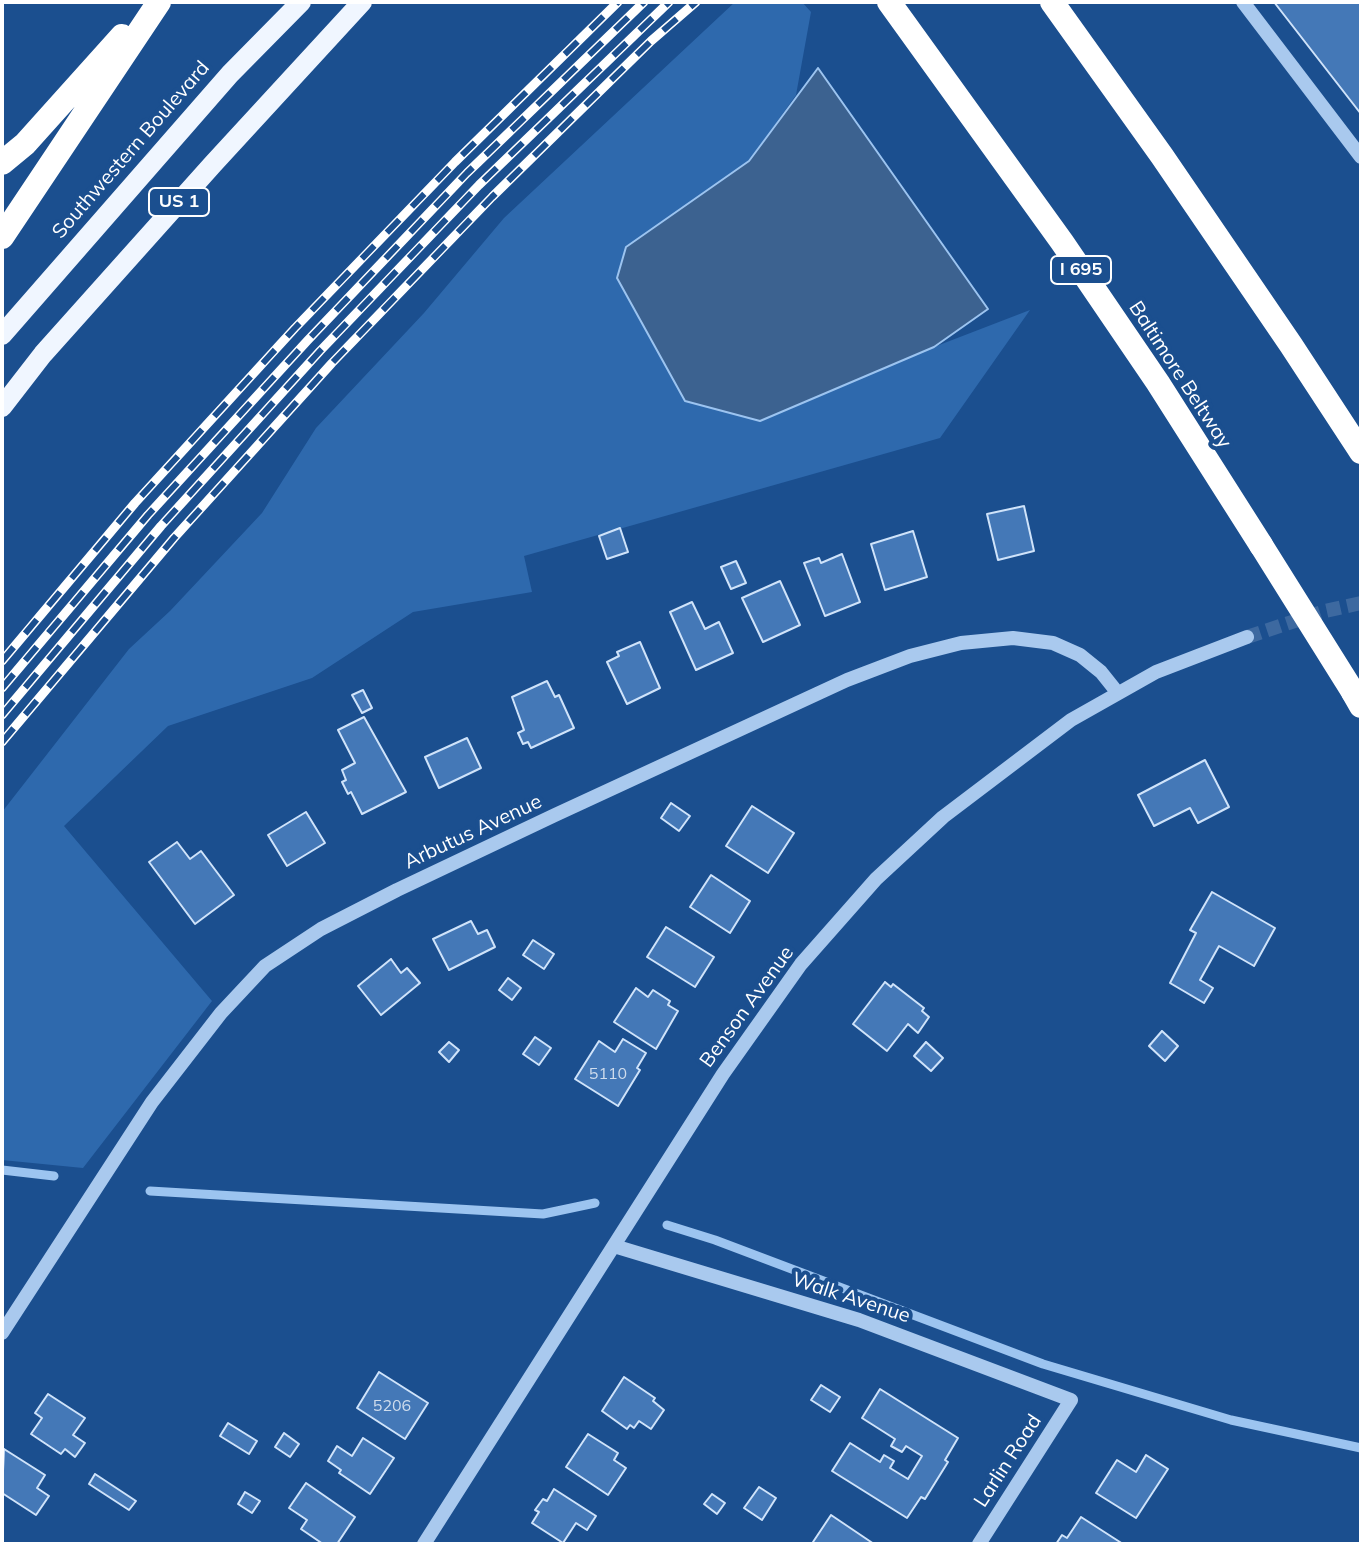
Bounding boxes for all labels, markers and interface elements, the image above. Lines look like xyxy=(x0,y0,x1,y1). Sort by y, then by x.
street label: Southwestern Boulevard xyxy=(47,56,215,244)
road number: US 1 xyxy=(149,188,209,216)
road number: I 695 xyxy=(1051,256,1111,284)
street label: Baltimore Beltway xyxy=(1124,297,1236,453)
street label: Arbutus Avenue xyxy=(400,790,546,874)
street label: Benson Avenue xyxy=(695,942,799,1072)
house number: 5110 xyxy=(589,1064,627,1084)
street label: Walk Avenue xyxy=(789,1268,913,1328)
house number: 5206 xyxy=(373,1396,411,1416)
street label: Larlin Road xyxy=(969,1410,1047,1512)

